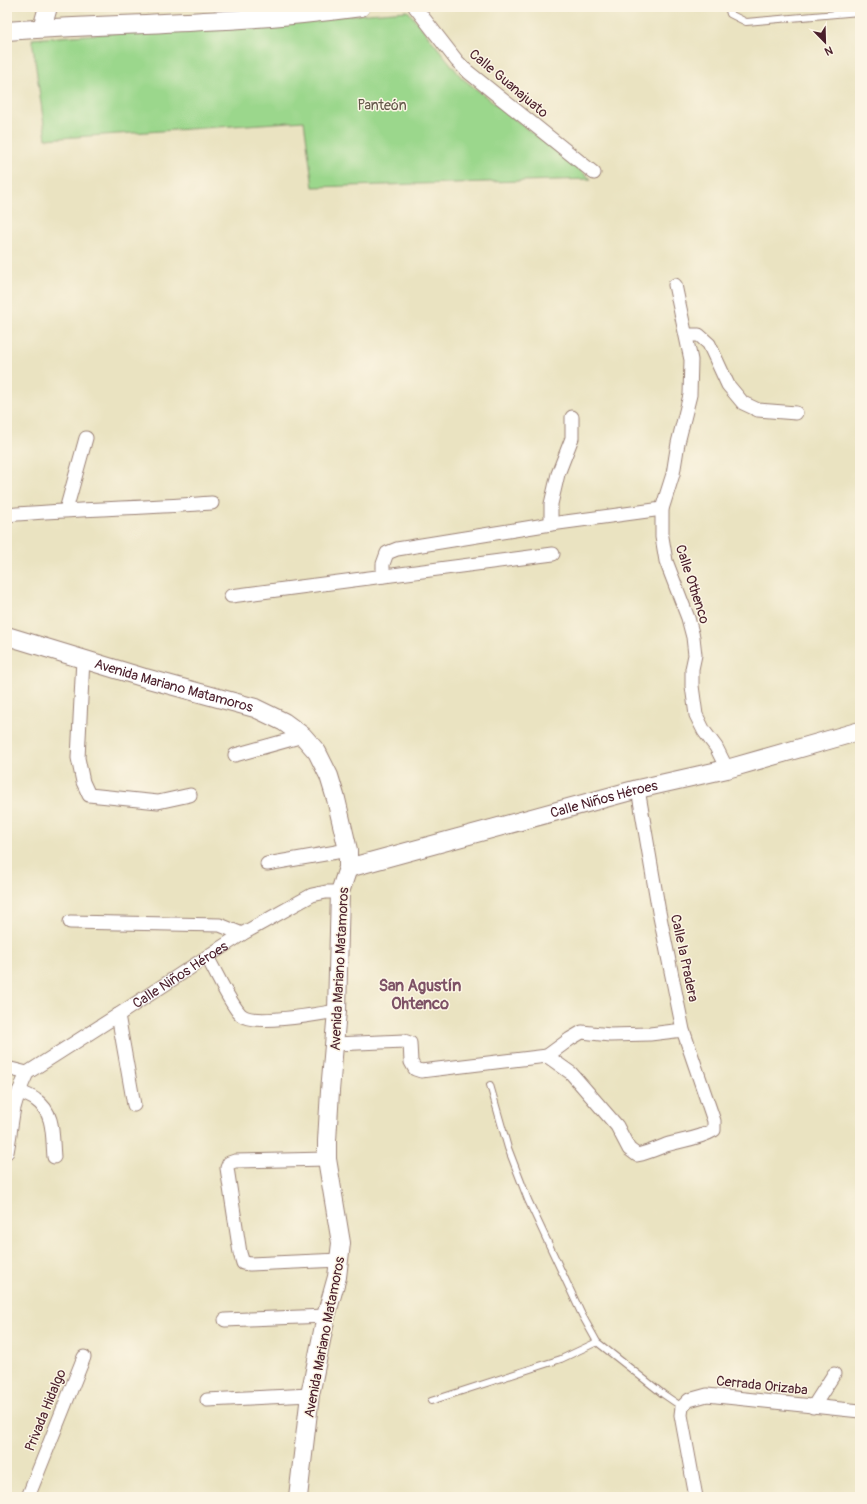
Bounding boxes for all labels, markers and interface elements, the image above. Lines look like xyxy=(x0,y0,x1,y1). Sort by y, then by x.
north arrow xyxy=(805,22,845,62)
text: N xyxy=(822,43,835,58)
street label: Calle Guanajuato xyxy=(466,45,552,122)
park label: Panteón xyxy=(357,97,407,114)
street label: Calle Othenco xyxy=(672,543,713,626)
street label: Avenida Mariano Matamoros xyxy=(92,655,256,716)
street label: Calle Niños Héroes xyxy=(548,777,660,822)
street label: Avenida Mariano Matamoros xyxy=(327,886,352,1051)
street label: Calle la Pradera xyxy=(667,913,702,1003)
street label: Calle Niños Héroes xyxy=(129,937,232,1012)
district label: San Agustín Ohtenco xyxy=(379,976,461,1014)
street label: Avenida Mariano Matamoros xyxy=(301,1254,349,1419)
street label: Privada Hidalgo xyxy=(21,1366,70,1454)
street label: Cerrada Orizaba xyxy=(715,1372,809,1399)

